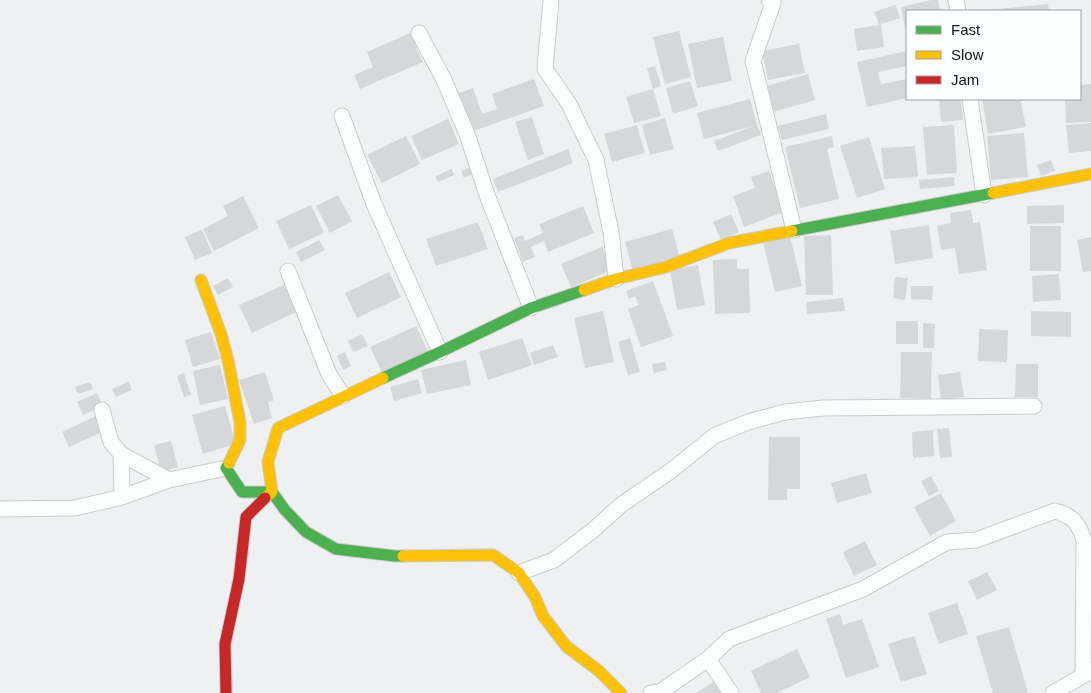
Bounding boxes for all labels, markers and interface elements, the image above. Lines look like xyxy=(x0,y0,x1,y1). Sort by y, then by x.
legend xyxy=(906,10,1081,100)
text: Fast xyxy=(951,21,981,38)
text: Slow xyxy=(951,46,984,63)
text: Jam xyxy=(951,71,979,88)

